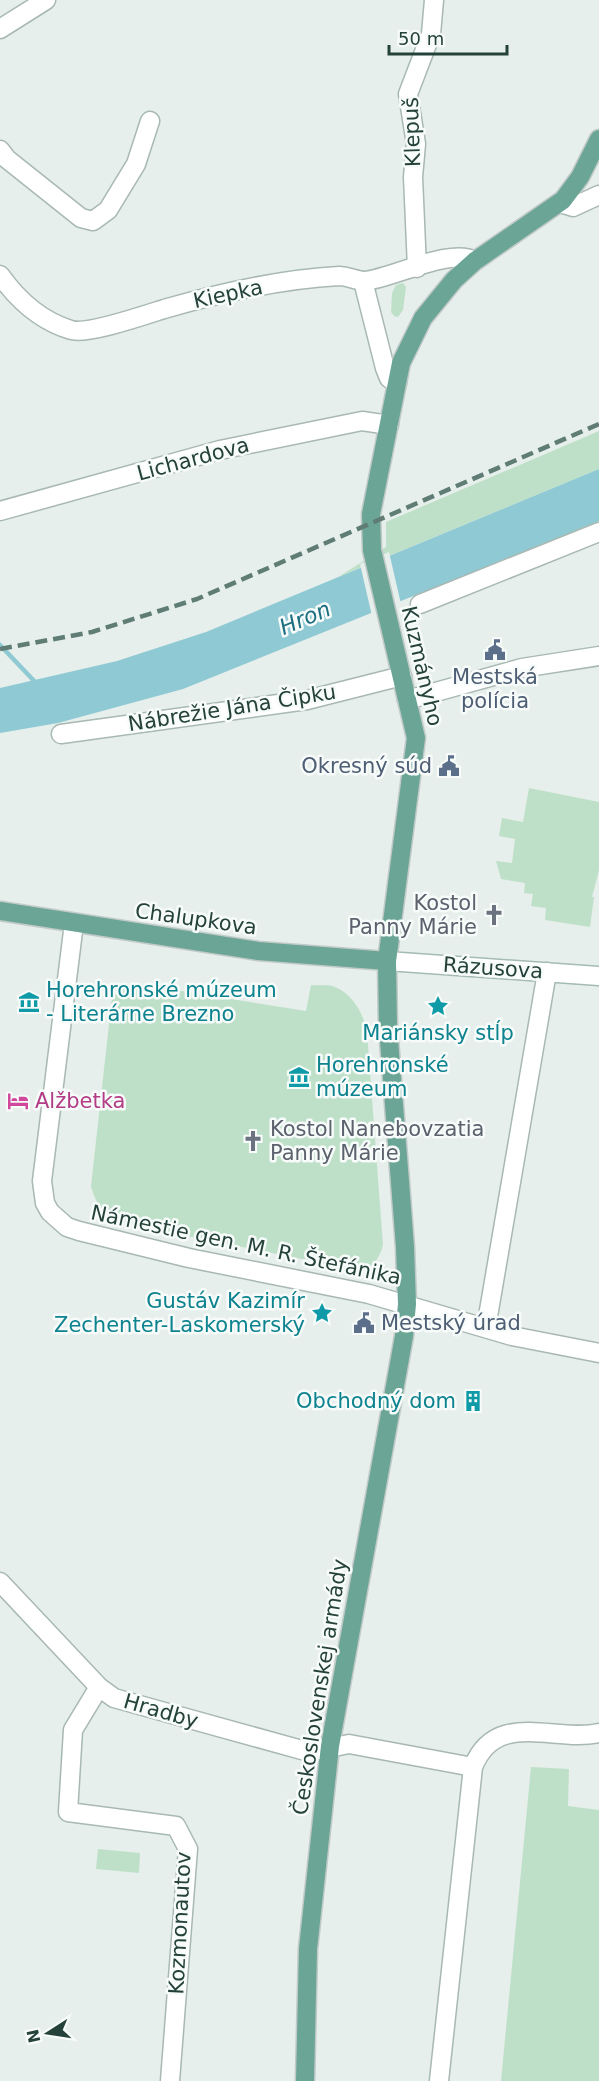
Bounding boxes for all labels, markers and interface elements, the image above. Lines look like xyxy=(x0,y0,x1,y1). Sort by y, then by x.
scale bar xyxy=(389,18,508,56)
text: 50 m xyxy=(398,28,444,49)
street label: Klepuš xyxy=(399,97,425,167)
street label: Kiepka xyxy=(191,275,265,313)
street label: Lichardova xyxy=(134,433,252,485)
water label: Hron xyxy=(276,596,334,640)
street label: Kuzmányho xyxy=(397,604,447,728)
public building icon: Mestská polícia xyxy=(483,638,507,662)
place label: Mestská polícia xyxy=(452,665,538,713)
street label: Nábrežie Jána Čipku xyxy=(126,679,338,736)
place label: Okresný súd xyxy=(301,754,432,778)
public building icon: Okresný súd xyxy=(437,754,461,778)
place label: Kostol Panny Márie xyxy=(348,891,477,939)
street label: Chalupkova xyxy=(133,899,259,939)
church icon: Kostol Panny Márie xyxy=(482,903,506,927)
street label: Rázusova xyxy=(442,953,544,983)
place label: Horehronské múzeum - Literárne Brezno xyxy=(46,978,277,1026)
museum icon: Horehronské múzeum - Literárne Brezno xyxy=(17,990,41,1014)
place icon: Mariánsky stĺp xyxy=(426,994,450,1018)
place label: Mariánsky stĺp xyxy=(362,1020,514,1045)
place label: Horehronské múzeum xyxy=(316,1053,449,1101)
museum icon: Horehronské múzeum xyxy=(287,1065,311,1089)
hotel icon: Alžbetka xyxy=(6,1089,30,1113)
place label: Alžbetka xyxy=(35,1089,125,1113)
place label: Kostol Nanebovzatia Panny Márie xyxy=(270,1117,484,1165)
church icon: Kostol Nanebovzatia Panny Márie xyxy=(241,1129,265,1153)
street label: Námestie gen. M. R. Štefánika xyxy=(89,1199,404,1290)
place label: Gustáv Kazimír Zechenter-Laskomerský xyxy=(54,1289,305,1337)
place icon: Gustáv Kazimír Zechenter-Laskomerský xyxy=(310,1301,334,1325)
public building icon: Mestský úrad xyxy=(352,1311,376,1335)
place label: Mestský úrad xyxy=(381,1311,521,1335)
place label: Obchodný dom xyxy=(296,1389,456,1413)
building icon: Obchodný dom xyxy=(461,1389,485,1413)
street label: Československej armády xyxy=(287,1557,352,1817)
street label: Hradby xyxy=(121,1689,201,1733)
street label: Kozmonautov xyxy=(164,1851,196,1995)
north arrow xyxy=(18,2003,78,2063)
text: N xyxy=(23,2027,45,2045)

